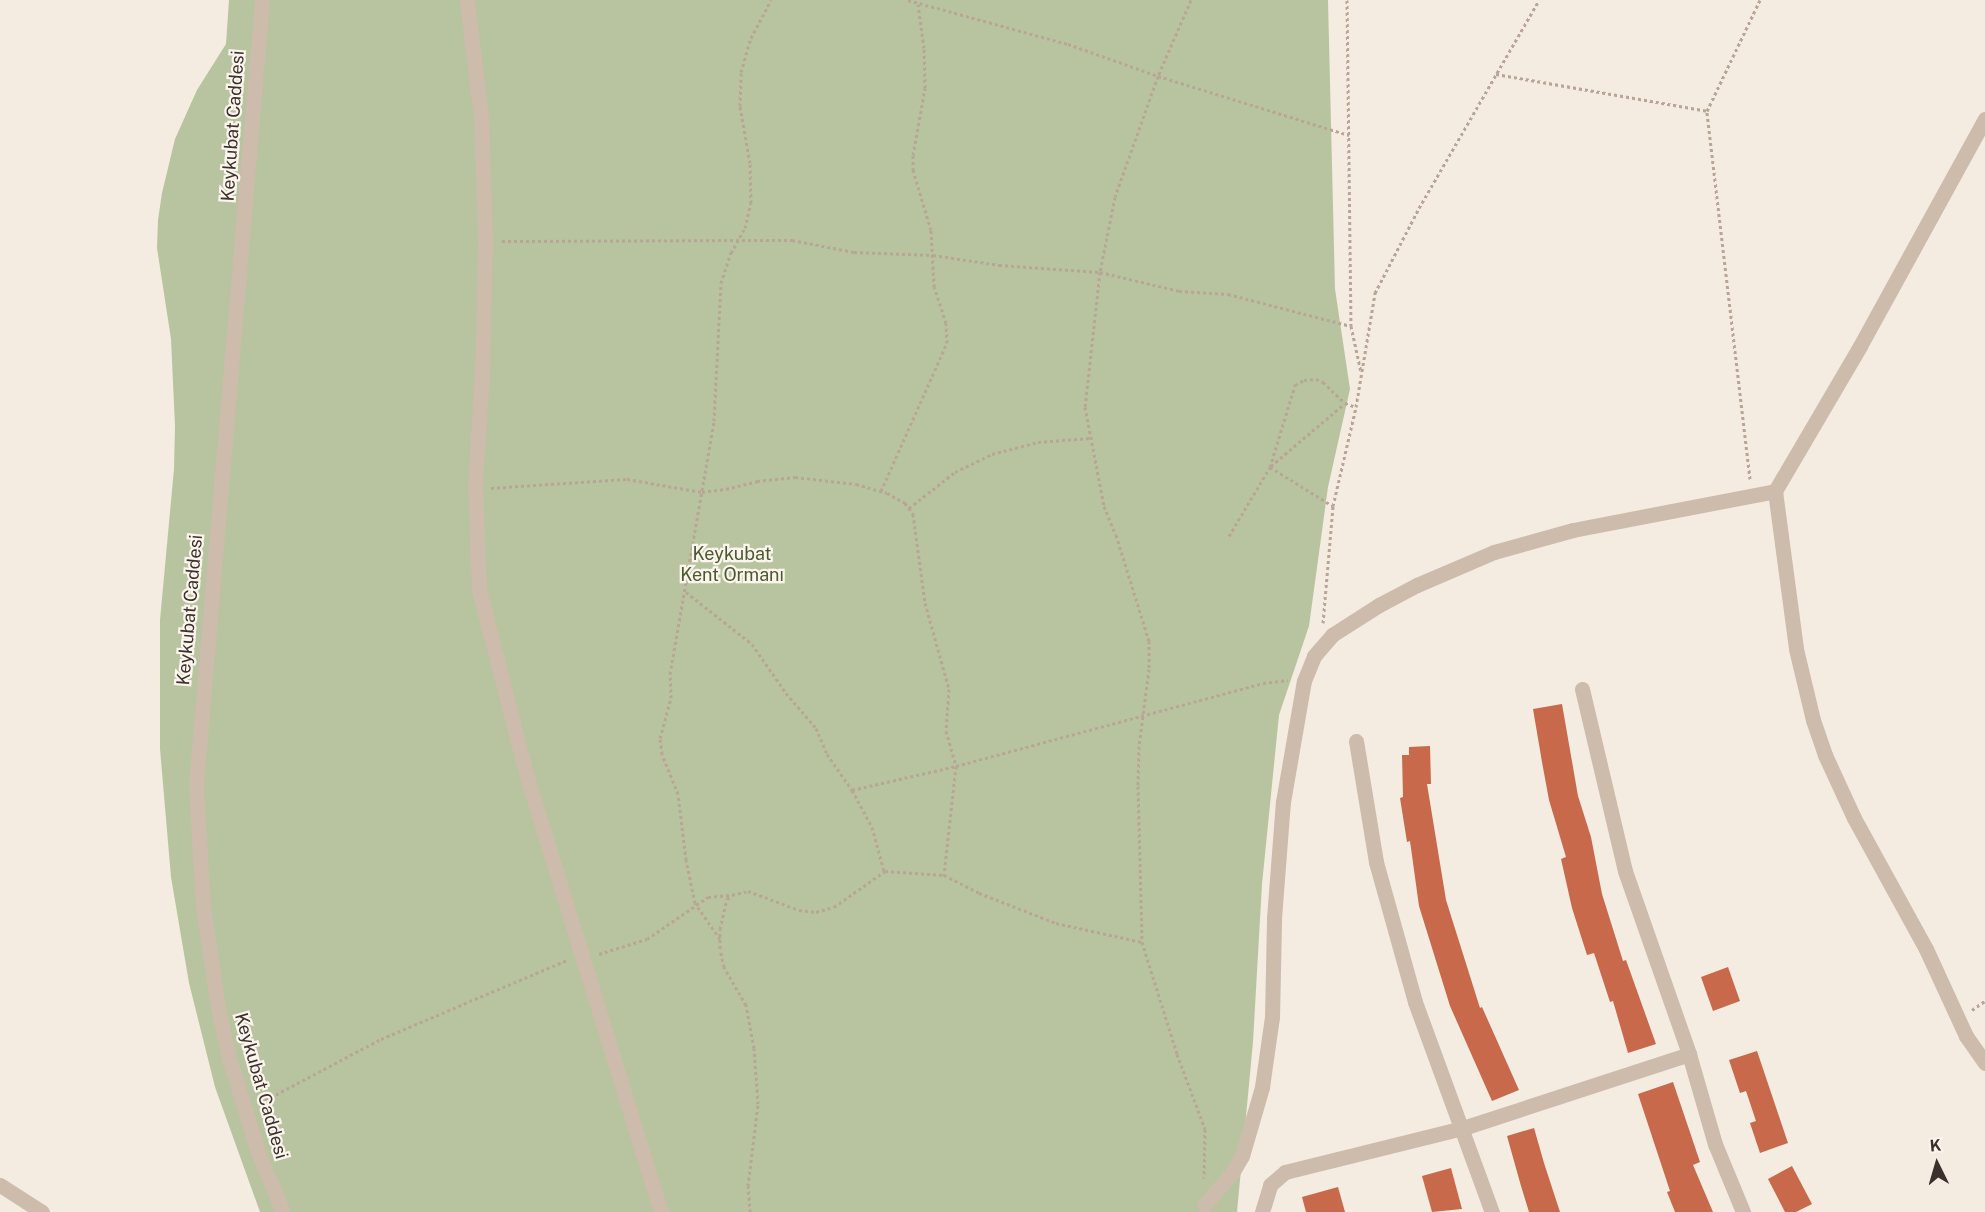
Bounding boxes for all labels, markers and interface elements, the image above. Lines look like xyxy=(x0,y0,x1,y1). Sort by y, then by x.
street label: Keykubat Caddesi xyxy=(217,50,249,202)
street label: Keykubat Caddesi xyxy=(173,534,207,686)
park label: Keykubat Kent Ormanı xyxy=(680,544,784,586)
street label: Keykubat Caddesi xyxy=(230,1010,292,1162)
north arrow xyxy=(1907,1134,1967,1194)
text: K xyxy=(1929,1136,1942,1156)

